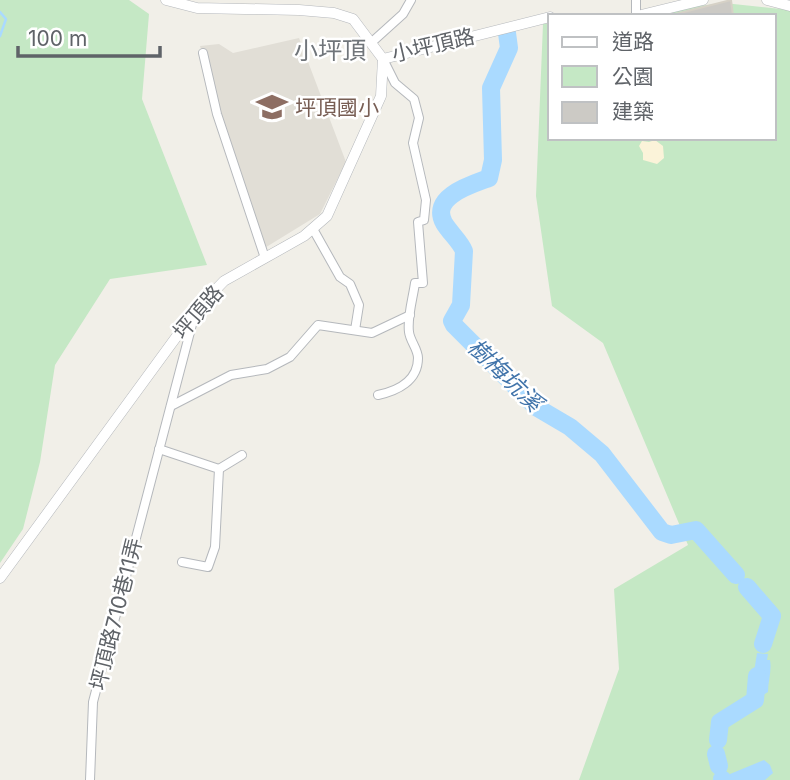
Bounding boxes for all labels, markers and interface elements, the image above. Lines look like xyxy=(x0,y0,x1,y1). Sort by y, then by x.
scale bar xyxy=(18,14,159,58)
legend xyxy=(548,14,776,140)
street label: 小坪頂路 xyxy=(389,23,477,67)
text: 100 m xyxy=(28,26,87,51)
text: 道路 xyxy=(612,29,654,54)
district label: 小坪頂 xyxy=(294,36,366,65)
text: 公園 xyxy=(612,64,654,89)
school or university icon: 坪頂國小 xyxy=(255,90,289,124)
place label: 坪頂國小 xyxy=(295,95,379,120)
text: 建築 xyxy=(612,99,654,124)
street label: 坪頂路 xyxy=(168,280,228,344)
water label: 樹梅坑溪 xyxy=(462,333,550,419)
street label: 坪頂路710巷11弄 xyxy=(85,535,147,693)

